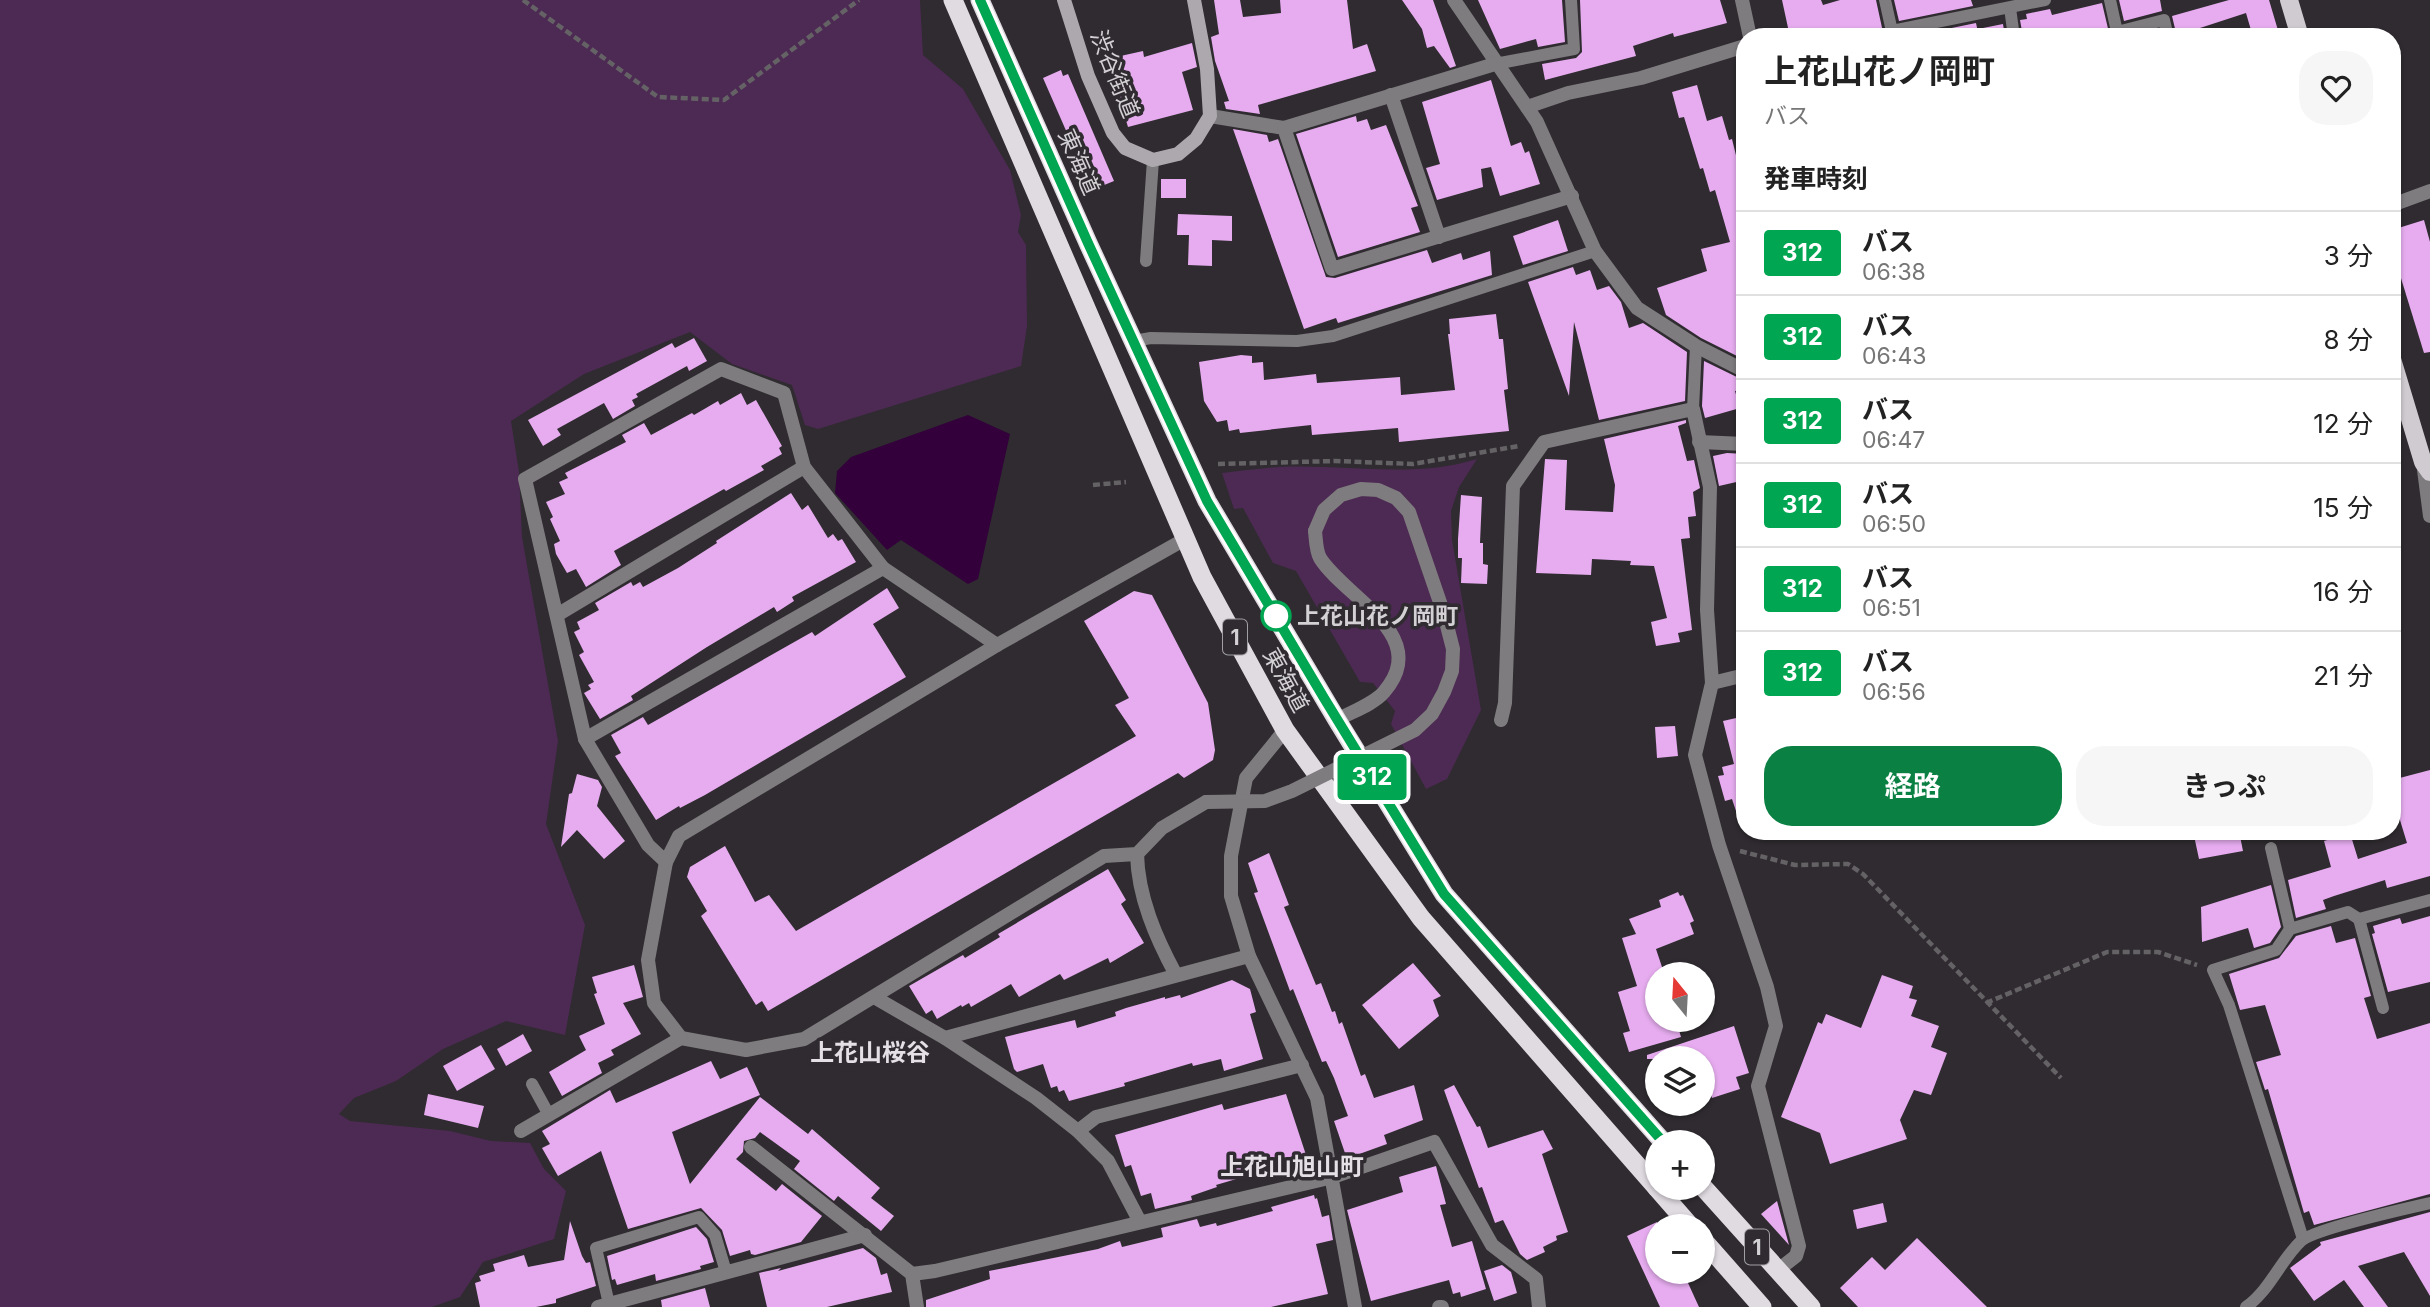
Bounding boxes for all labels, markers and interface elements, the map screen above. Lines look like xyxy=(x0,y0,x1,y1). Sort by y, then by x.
street label: 渋谷街道 xyxy=(1085,26,1145,122)
text: 上花山花ノ岡町 xyxy=(1764,51,1995,91)
button: heart xyxy=(2299,51,2373,125)
text: バス xyxy=(1764,102,1810,130)
street label: 東海道 xyxy=(1052,125,1106,199)
text: 発車時刻 xyxy=(1764,163,1868,194)
text: バス xyxy=(1862,226,1914,257)
text: 312 xyxy=(1782,238,1823,267)
text: 3 分 xyxy=(2324,240,2373,271)
text: 06:38 xyxy=(1862,258,1926,286)
text: バス xyxy=(1862,310,1914,341)
text: 312 xyxy=(1782,322,1823,351)
text: 8 分 xyxy=(2324,324,2373,355)
text: 06:43 xyxy=(1862,342,1926,370)
text: バス xyxy=(1862,394,1914,425)
text: 312 xyxy=(1782,406,1823,435)
text: 12 分 xyxy=(2313,408,2373,439)
text: 06:47 xyxy=(1862,426,1925,454)
text: バス xyxy=(1862,478,1914,509)
text: 312 xyxy=(1782,490,1823,519)
text: 15 分 xyxy=(2313,492,2373,523)
text: 06:50 xyxy=(1862,510,1926,538)
text: バス xyxy=(1862,562,1914,593)
text: 312 xyxy=(1782,574,1823,603)
text: 16 分 xyxy=(2313,576,2373,607)
text: 06:51 xyxy=(1862,594,1921,622)
marker: 上花山花ノ岡町 xyxy=(1261,601,1291,631)
place label: 上花山花ノ岡町 xyxy=(1297,602,1458,630)
road number: 1 xyxy=(1223,620,1247,654)
street label: 東海道 xyxy=(1257,643,1315,717)
text: バス xyxy=(1862,646,1914,677)
text: 312 xyxy=(1782,658,1823,687)
text: 21 分 xyxy=(2313,660,2373,691)
text: 06:56 xyxy=(1862,678,1926,706)
button: 経路 xyxy=(1764,746,2062,826)
button: きっぷ xyxy=(2076,746,2373,826)
line badge: 312 xyxy=(1332,754,1412,800)
text: 312 xyxy=(1352,762,1392,791)
north arrow xyxy=(1645,962,1715,1032)
map controls xyxy=(1645,962,1715,1284)
district label: 上花山桜谷 xyxy=(810,1038,930,1067)
button: layers xyxy=(1645,1046,1715,1116)
button: + xyxy=(1645,1130,1715,1200)
district label: 上花山旭山町 xyxy=(1220,1152,1364,1181)
button: − xyxy=(1645,1214,1715,1284)
road number: 1 xyxy=(1745,1230,1769,1264)

